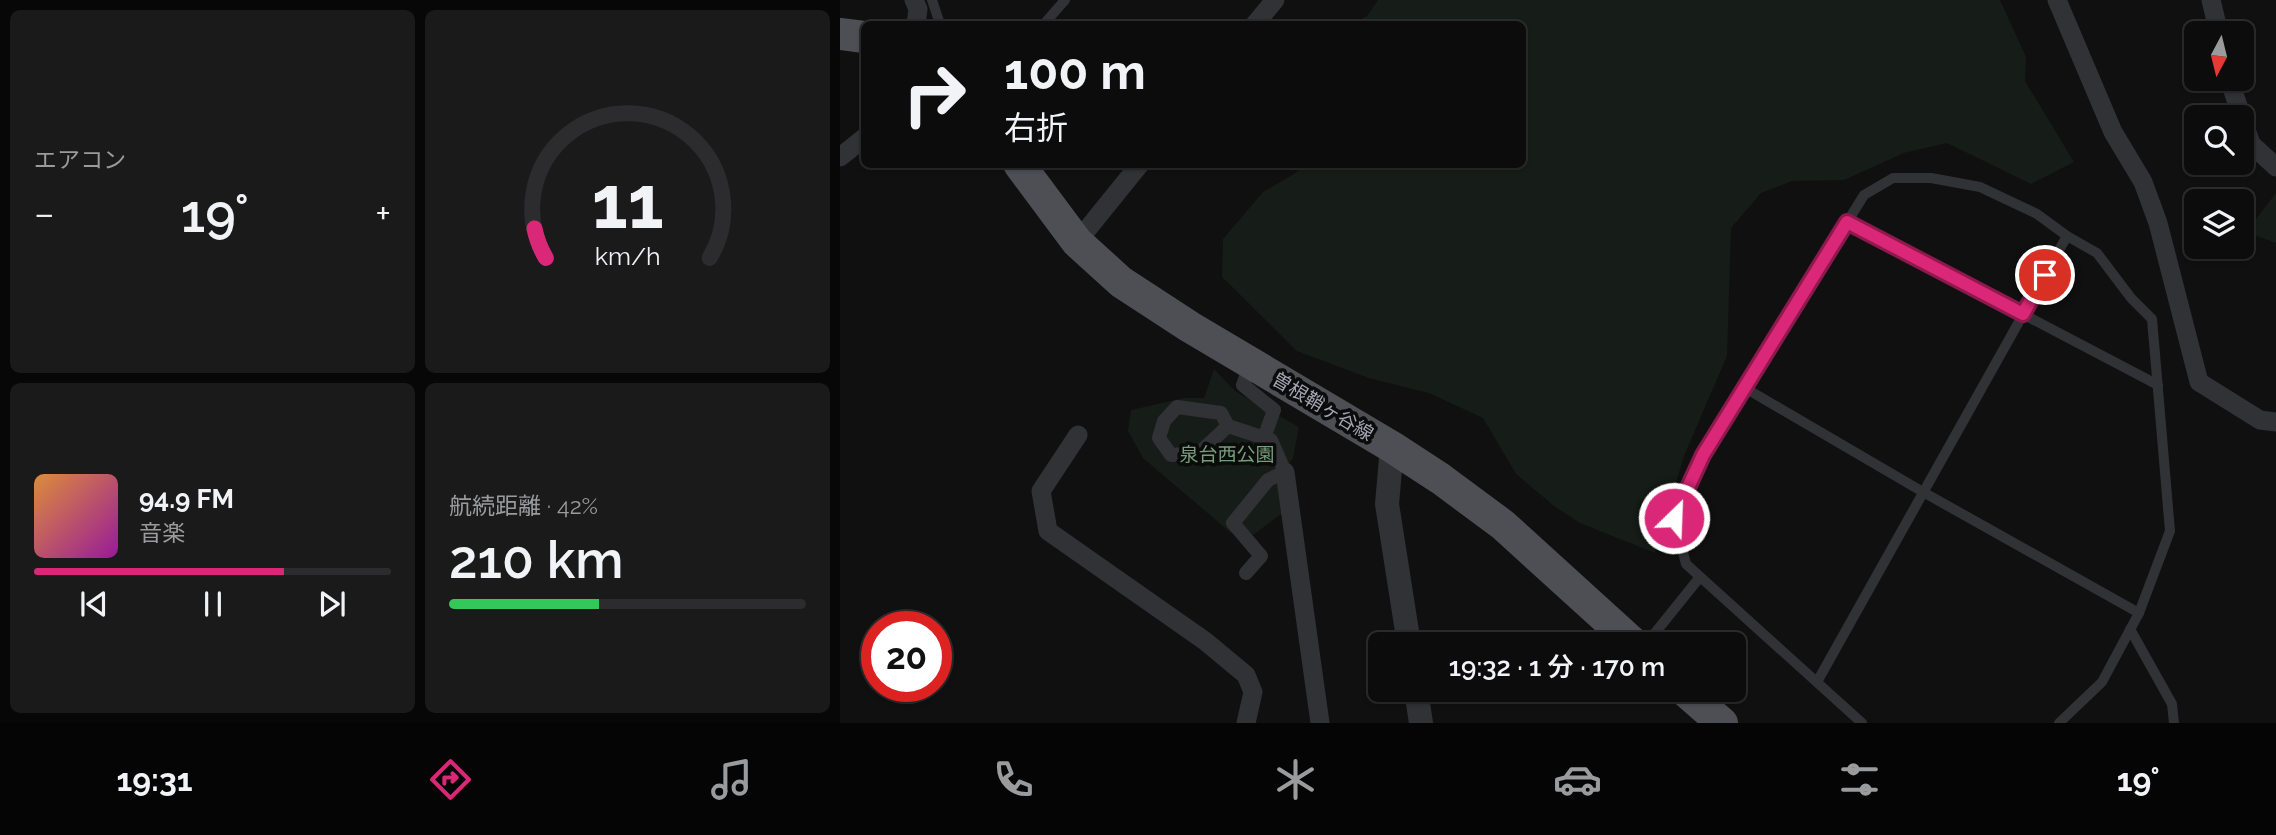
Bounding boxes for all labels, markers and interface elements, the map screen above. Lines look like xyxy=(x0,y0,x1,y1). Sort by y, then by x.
north arrow xyxy=(2184,21,2254,91)
map controls xyxy=(2184,21,2254,259)
text: 100 m xyxy=(1004,43,1146,100)
icon: right xyxy=(889,49,980,140)
button: search xyxy=(2184,105,2254,175)
text: 右折 xyxy=(1004,109,1068,146)
text: エアコン xyxy=(34,146,126,173)
text: 11 xyxy=(592,160,663,245)
text: 19° xyxy=(181,183,249,244)
button: layers xyxy=(2184,189,2254,259)
text: − xyxy=(34,191,54,236)
text: + xyxy=(375,191,391,236)
text: km/h xyxy=(595,240,660,270)
pin xyxy=(2015,245,2075,305)
icon: arrive xyxy=(2026,256,2064,294)
street label: 曽根鞘ヶ谷線 xyxy=(1268,367,1378,445)
park label: 泉台西公園 xyxy=(1179,443,1275,465)
position arrow xyxy=(1637,481,1711,555)
text: 94.9 FM xyxy=(139,484,234,514)
text: 航続距離 · 42% xyxy=(449,492,598,519)
text: 音楽 xyxy=(139,519,185,546)
text: 210 km xyxy=(449,529,624,590)
icon: previous xyxy=(75,585,113,623)
icon: pause xyxy=(194,585,232,623)
icon: next xyxy=(313,585,351,623)
speed limit sign: 20 xyxy=(861,611,952,702)
text: 19:32 · 1 分 · 170 m xyxy=(1449,652,1665,682)
icon: directions xyxy=(426,755,475,804)
icon: music xyxy=(707,755,756,804)
icon: phone xyxy=(989,755,1038,804)
icon: climate xyxy=(1271,755,1320,804)
icon: car xyxy=(1553,755,1602,804)
icon: filters xyxy=(1835,755,1884,804)
text: 19:31 xyxy=(116,761,193,798)
text: 19° xyxy=(2117,761,2160,798)

